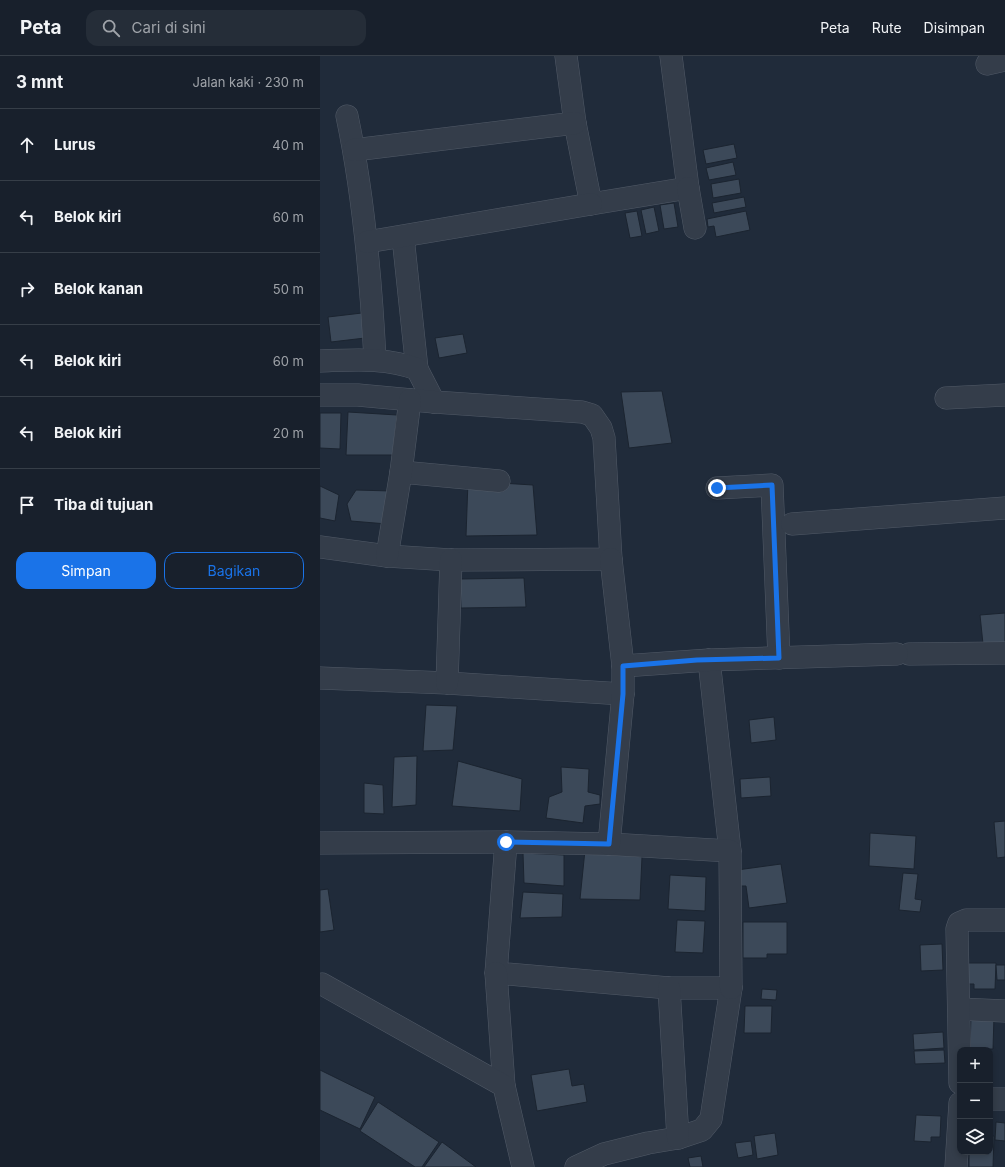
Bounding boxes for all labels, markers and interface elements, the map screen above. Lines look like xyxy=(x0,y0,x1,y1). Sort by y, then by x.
search box xyxy=(86,10,366,46)
text: Peta xyxy=(20,16,62,39)
icon: search xyxy=(100,17,122,39)
text: Cari di sini xyxy=(132,18,206,37)
text: Peta xyxy=(820,19,850,36)
text: Rute xyxy=(872,19,902,36)
text: Disimpan xyxy=(924,19,985,36)
text: 3 mnt xyxy=(16,72,63,92)
text: Jalan kaki · 230 m xyxy=(193,74,304,90)
icon: ahead xyxy=(16,134,38,156)
text: Lurus xyxy=(54,135,96,154)
text: 40 m xyxy=(272,137,304,153)
icon: left xyxy=(16,206,38,228)
text: Belok kiri xyxy=(54,207,121,226)
text: 60 m xyxy=(273,209,304,225)
icon: right xyxy=(16,278,38,300)
text: Belok kanan xyxy=(54,279,143,298)
text: 50 m xyxy=(273,281,304,297)
icon: left xyxy=(16,350,38,372)
text: Belok kiri xyxy=(54,351,121,370)
text: 60 m xyxy=(273,353,304,369)
icon: left xyxy=(16,422,38,444)
text: Belok kiri xyxy=(54,423,121,442)
text: 20 m xyxy=(273,425,304,441)
route end xyxy=(708,479,726,497)
icon: arrive xyxy=(16,494,38,516)
text: Tiba di tujuan xyxy=(54,495,153,514)
button: Simpan xyxy=(16,552,156,589)
button: Bagikan xyxy=(164,552,304,589)
route start xyxy=(497,833,515,851)
map controls xyxy=(957,1047,993,1155)
button: + xyxy=(957,1047,993,1083)
button: − xyxy=(957,1083,993,1119)
button: layers xyxy=(957,1119,993,1155)

